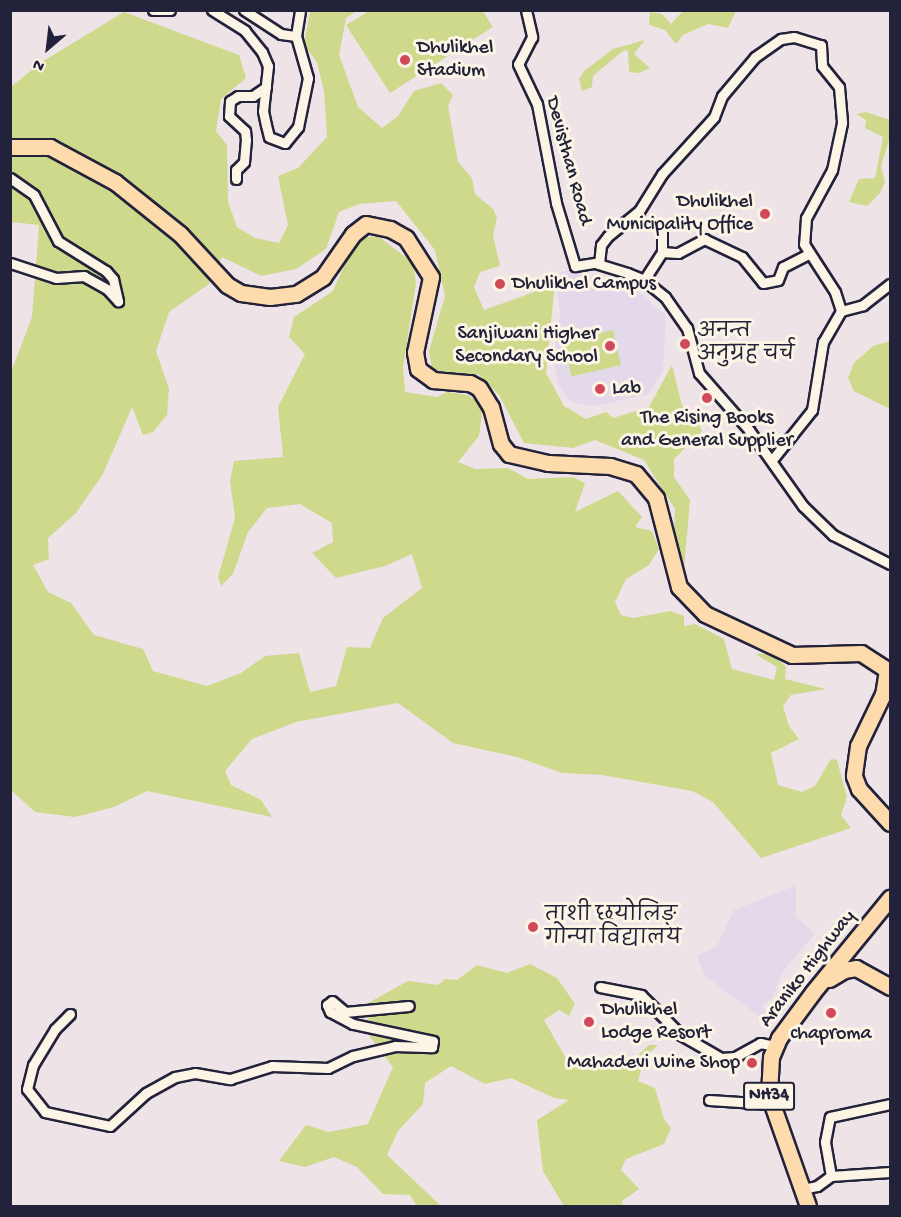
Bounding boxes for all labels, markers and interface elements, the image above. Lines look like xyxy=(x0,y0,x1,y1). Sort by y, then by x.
north arrow xyxy=(18,18,78,78)
place label: Dhulikhel Stadium xyxy=(417,36,493,83)
text: N xyxy=(30,53,48,75)
marker: Dhulikhel Stadium xyxy=(398,53,412,67)
street label: Devisthan Road xyxy=(539,94,597,228)
place label: Dhulikhel Municipality Office xyxy=(607,190,753,237)
marker: Dhulikhel Municipality Office xyxy=(758,207,772,221)
place label: Dhulikhel Campus xyxy=(512,272,656,296)
marker: Dhulikhel Campus xyxy=(493,277,507,291)
place label: अनन्त अनुग्रह चर्च xyxy=(697,320,795,367)
place label: Sanjiwani Higher Secondary School xyxy=(455,322,598,369)
marker: अनन्त अनुग्रह चर्च xyxy=(678,337,692,351)
marker: Sanjiwani Higher Secondary School xyxy=(603,339,617,353)
place label: Lab xyxy=(612,377,641,401)
marker: Lab xyxy=(593,382,607,396)
marker: The Rising Books and General Supplier xyxy=(700,391,714,405)
place label: The Rising Books and General Supplier xyxy=(621,407,793,454)
place label: ताशी छ्‍योलिङ् गोन्पा विद्यालय xyxy=(545,904,681,951)
street label: Araniko Highway xyxy=(755,906,861,1032)
marker: ताशी छ्‍योलिङ् गोन्पा विद्यालय xyxy=(526,920,540,934)
place label: Dhulikhel Lodge Resort xyxy=(601,999,711,1046)
marker: chaproma xyxy=(824,1006,838,1020)
marker: Dhulikhel Lodge Resort xyxy=(582,1015,596,1029)
place label: chaproma xyxy=(790,1022,872,1046)
place label: Mahadevi Wine Shop xyxy=(567,1051,740,1075)
marker: Mahadevi Wine Shop xyxy=(745,1056,759,1070)
road number: NH34 xyxy=(742,1081,796,1111)

